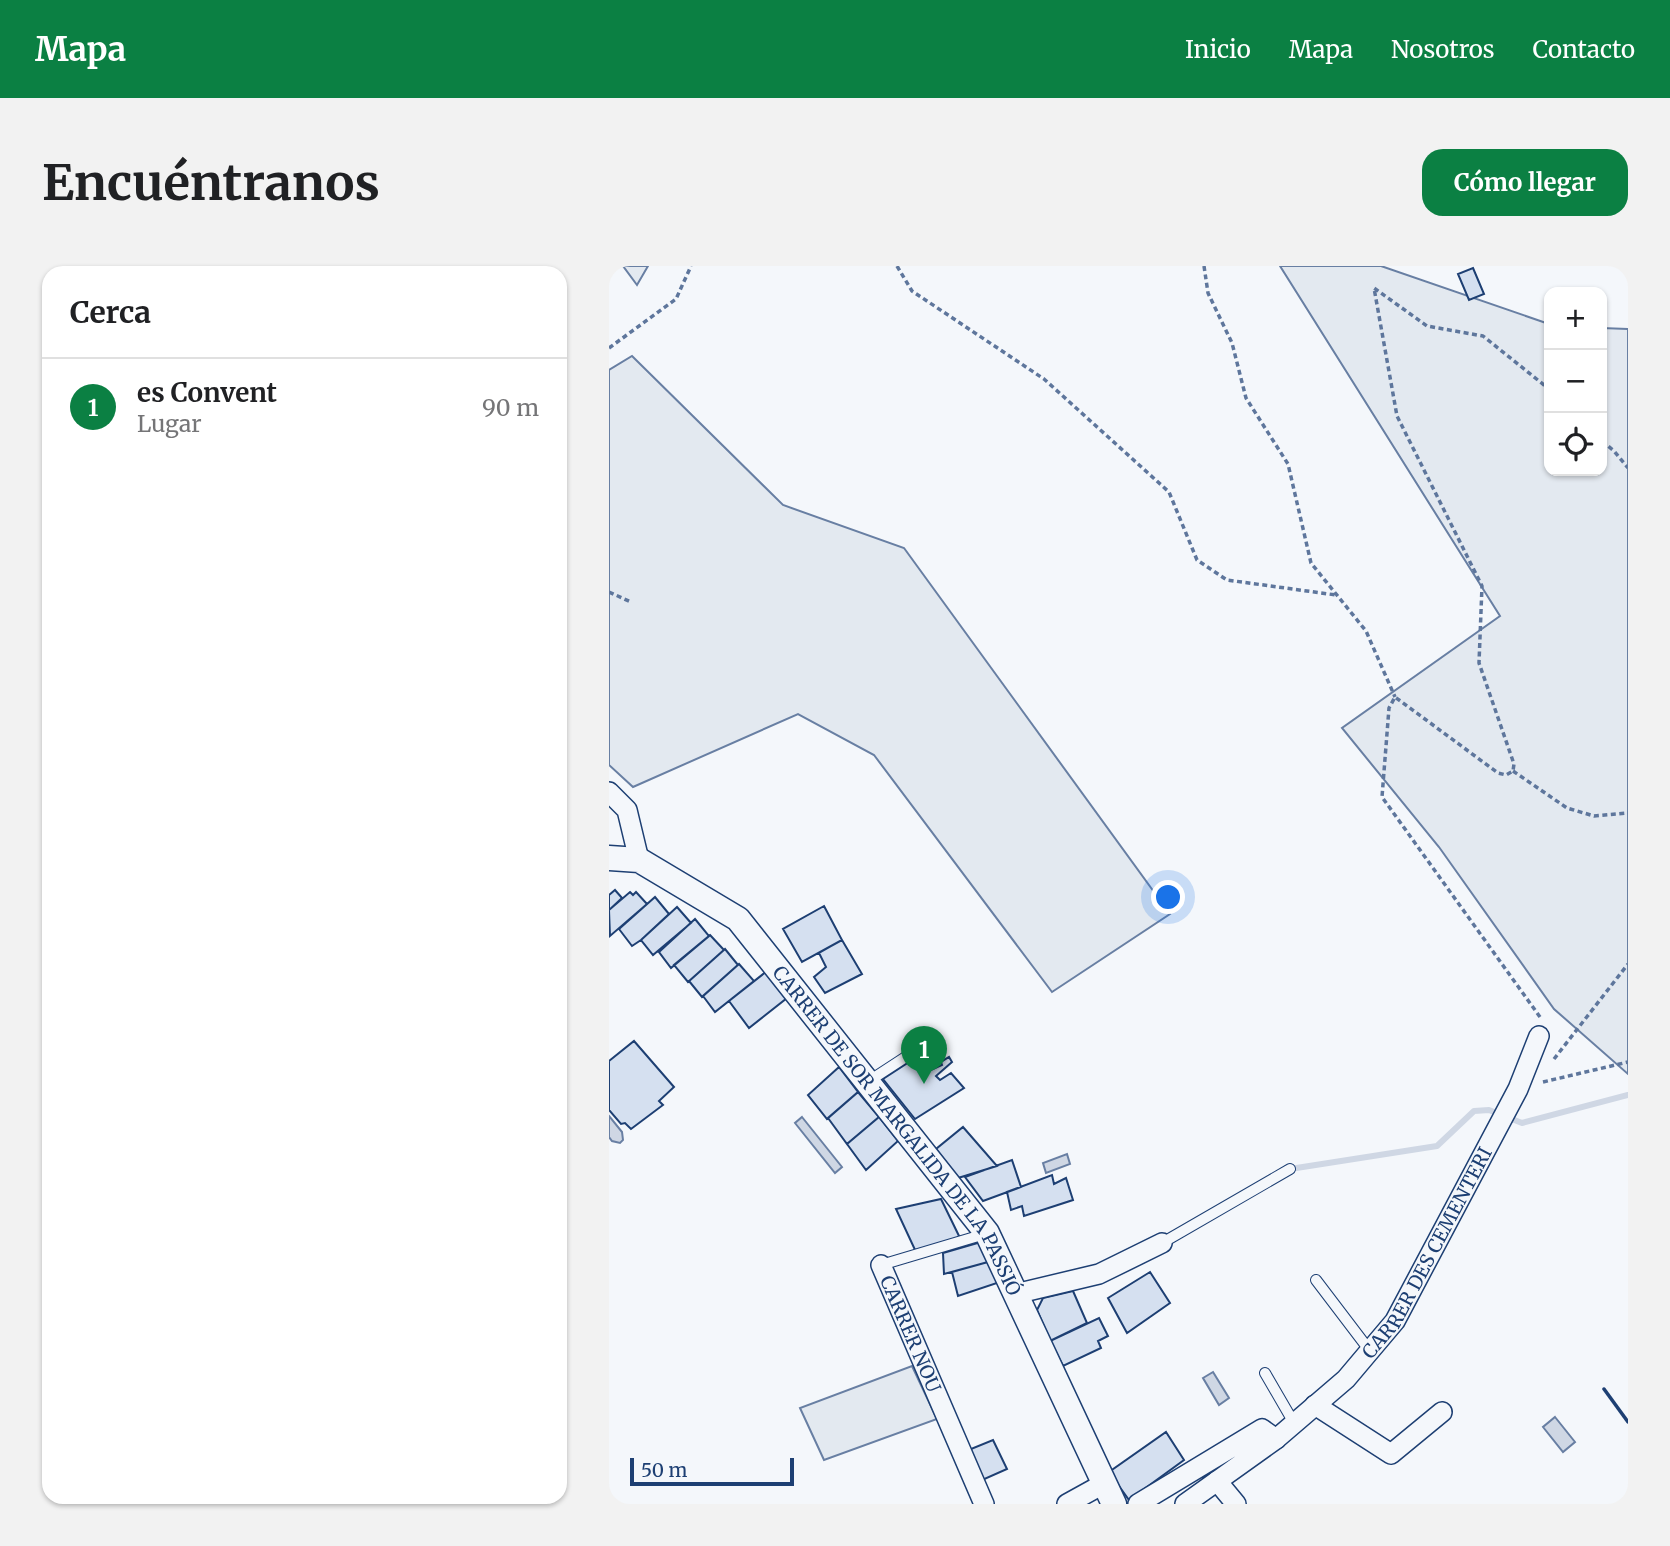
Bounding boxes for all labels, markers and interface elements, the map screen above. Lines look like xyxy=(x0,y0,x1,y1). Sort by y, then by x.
text: Mapa xyxy=(35,29,126,70)
text: Inicio xyxy=(1185,34,1251,65)
text: Mapa xyxy=(1289,34,1353,65)
text: Nosotros xyxy=(1391,34,1495,65)
text: Contacto xyxy=(1533,34,1635,65)
button: Cómo llegar xyxy=(1422,149,1628,216)
text: Encuéntranos xyxy=(42,152,380,213)
map controls xyxy=(1544,287,1607,476)
button: + xyxy=(1544,287,1607,350)
text: Cerca xyxy=(70,293,151,331)
button: − xyxy=(1544,350,1607,413)
text: es Convent xyxy=(137,376,277,409)
text: 1 xyxy=(88,393,98,422)
text: 90 m xyxy=(482,393,539,422)
text: Lugar xyxy=(137,409,202,438)
button: locate xyxy=(1544,413,1607,476)
your location xyxy=(1151,880,1185,914)
street label: CARRER DE SOR MARGALIDA DE LA PASSIÓ xyxy=(768,961,1027,1300)
pin: 1 xyxy=(901,1026,947,1084)
street label: CARRER DES CEMENTERI xyxy=(1357,1143,1497,1363)
street label: CARRER NOU xyxy=(875,1272,946,1396)
scale bar xyxy=(630,1455,795,1487)
text: 50 m xyxy=(641,1458,687,1482)

